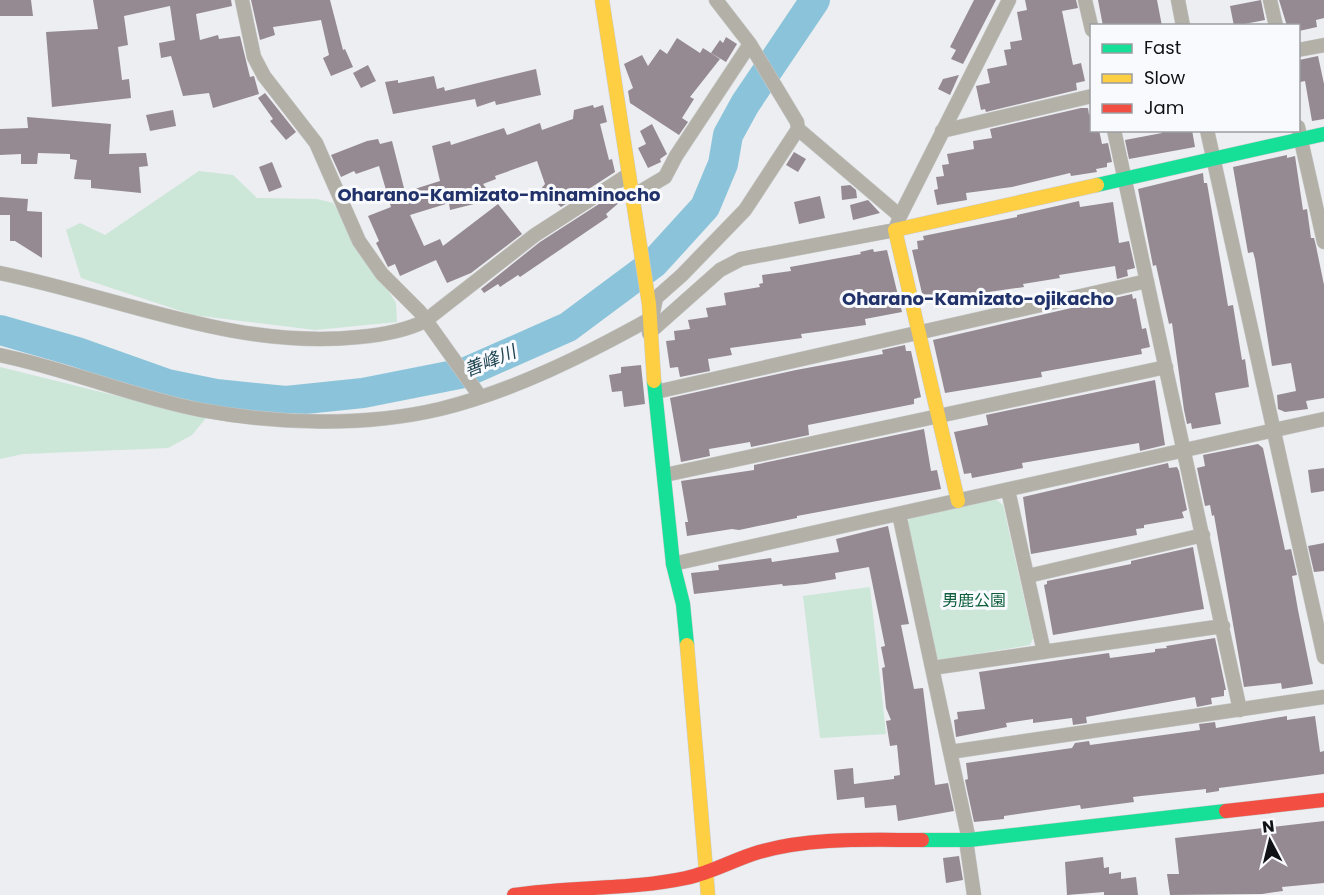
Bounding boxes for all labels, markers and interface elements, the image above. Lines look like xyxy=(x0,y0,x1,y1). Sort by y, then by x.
legend xyxy=(1090,24,1300,132)
text: Fast xyxy=(1144,35,1181,60)
text: Slow xyxy=(1144,65,1186,90)
text: Jam xyxy=(1144,95,1184,120)
district label: Oharano-Kamizato-minaminocho xyxy=(337,182,661,207)
district label: Oharano-Kamizato-ojikacho xyxy=(842,286,1114,311)
water label: 善峰川 xyxy=(460,338,521,382)
park label: 男鹿公園 xyxy=(942,589,1006,612)
north arrow xyxy=(1240,811,1300,871)
text: N xyxy=(1261,814,1276,839)

